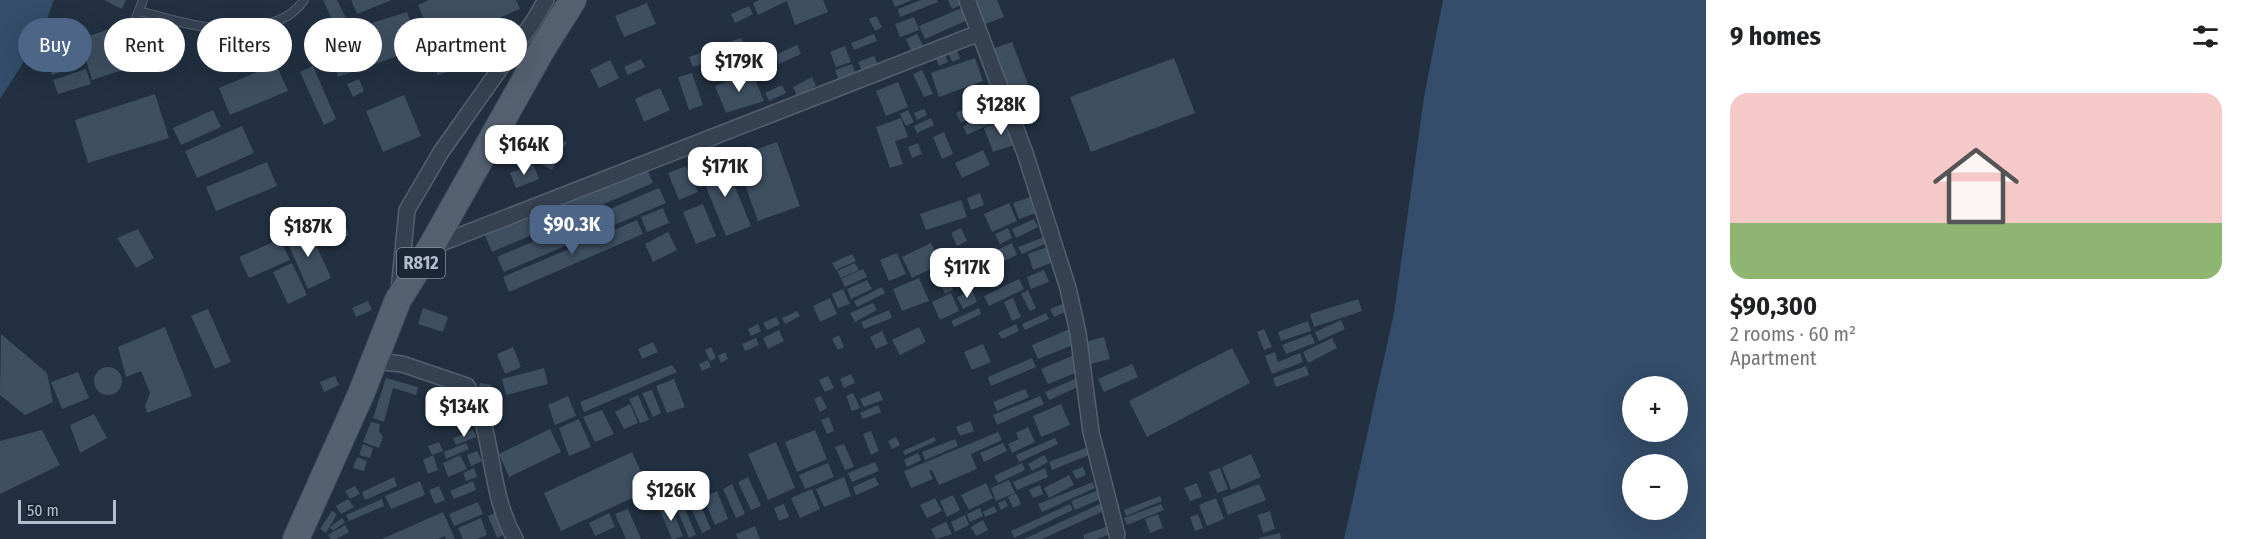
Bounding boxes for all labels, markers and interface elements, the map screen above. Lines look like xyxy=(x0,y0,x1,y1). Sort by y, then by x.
chip: Buy xyxy=(18,18,92,72)
chip: Rent xyxy=(104,18,185,72)
chip: Filters xyxy=(197,18,292,72)
chip: New xyxy=(304,18,382,72)
chip: Apartment xyxy=(394,18,527,72)
icon: filters xyxy=(2189,20,2222,53)
text: 9 homes xyxy=(1730,21,1821,52)
pin: $179K xyxy=(697,42,781,93)
text: $179K xyxy=(715,49,763,73)
pin: $128K xyxy=(959,85,1043,136)
text: $128K xyxy=(976,92,1026,116)
pin: $164K xyxy=(482,125,566,176)
text: $164K xyxy=(499,132,549,156)
icon: home xyxy=(1922,132,2030,240)
pin: $171K xyxy=(683,147,767,198)
text: $171K xyxy=(702,154,748,178)
pin: $90.3K xyxy=(523,205,621,256)
pin: $187K xyxy=(266,207,350,258)
text: $90.3K xyxy=(544,212,600,236)
text: $187K xyxy=(284,214,332,238)
road number: R812 xyxy=(397,248,445,278)
pin: $117K xyxy=(925,248,1009,299)
text: $117K xyxy=(944,255,990,279)
text: $90,300 xyxy=(1730,291,1817,322)
text: 2 rooms · 60 m² xyxy=(1730,322,1856,346)
text: Apartment xyxy=(1730,346,1817,370)
map controls xyxy=(1622,376,1688,520)
button: + xyxy=(1622,376,1688,442)
pin: $134K xyxy=(422,387,506,438)
text: $134K xyxy=(439,394,489,418)
button: − xyxy=(1622,454,1688,520)
pin: $126K xyxy=(629,471,713,522)
text: $126K xyxy=(646,478,696,502)
scale bar xyxy=(18,497,116,524)
text: 50 m xyxy=(27,501,59,520)

